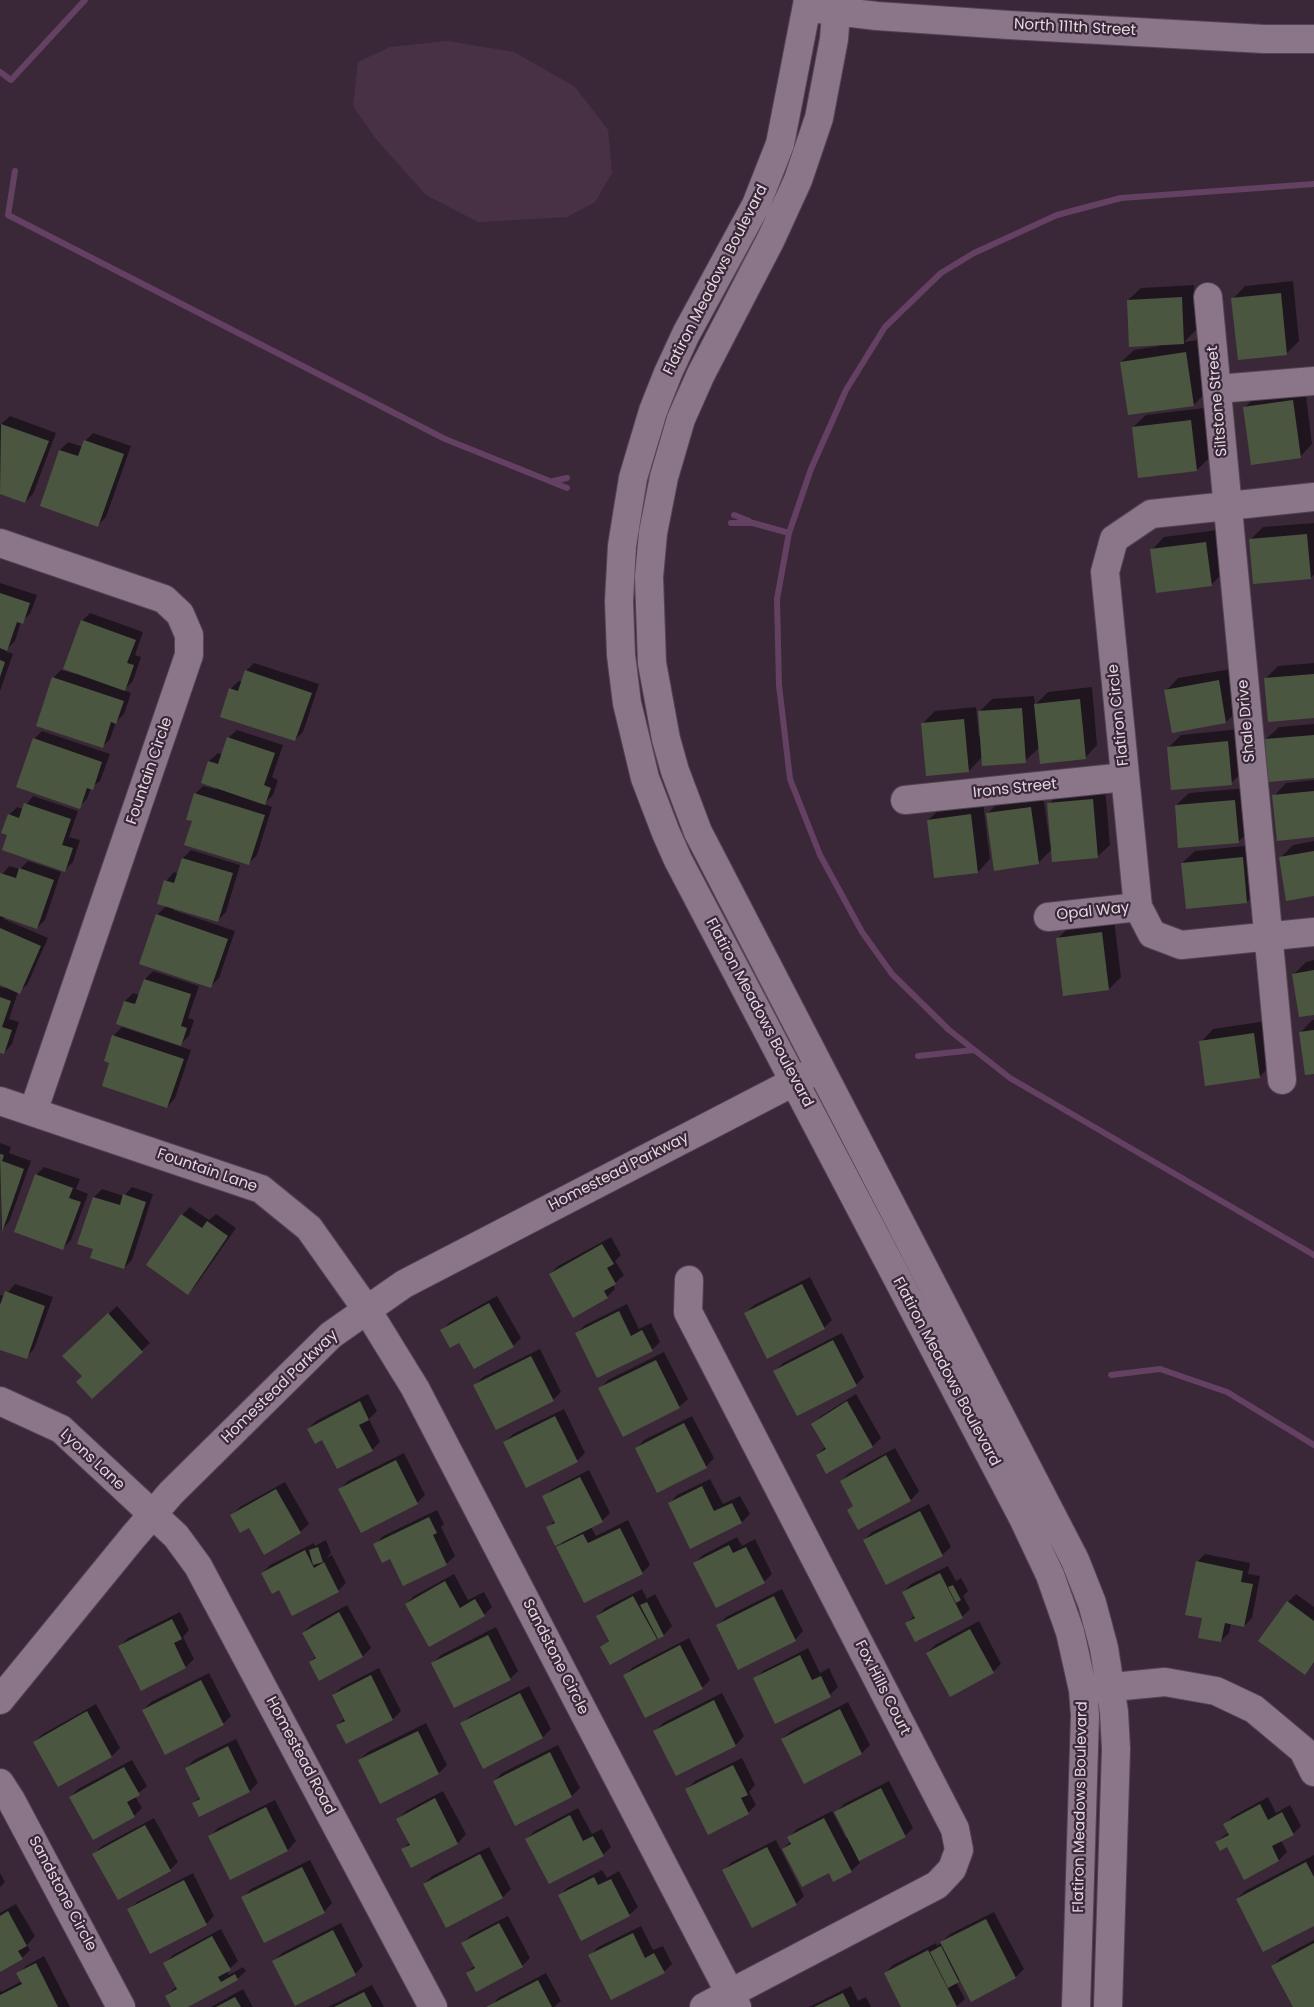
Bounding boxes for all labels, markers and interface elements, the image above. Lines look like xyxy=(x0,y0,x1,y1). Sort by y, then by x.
street label: North 111th Street xyxy=(1014,16,1136,40)
street label: Flatiron Meadows Boulevard xyxy=(660,182,772,378)
street label: Siltstone Street xyxy=(1204,345,1232,457)
street label: Flatiron Circle xyxy=(1105,663,1133,767)
street label: Shale Drive xyxy=(1234,679,1260,763)
street label: Fountain Circle xyxy=(123,715,177,827)
street label: Irons Street xyxy=(972,776,1058,802)
street label: Opal Way xyxy=(1056,899,1130,925)
street label: Flatiron Meadows Boulevard xyxy=(701,916,817,1110)
street label: Homestead Parkway xyxy=(546,1129,692,1215)
street label: Fountain Lane xyxy=(155,1145,259,1197)
street label: Flatiron Meadows Boulevard xyxy=(888,1275,1004,1469)
street label: Homestead Parkway xyxy=(218,1327,342,1447)
street label: Lyons Lane xyxy=(56,1426,128,1494)
street label: Sandstone Circle xyxy=(518,1596,592,1718)
street label: Fox Hills Court xyxy=(850,1638,914,1738)
street label: Homestead Road xyxy=(261,1694,339,1818)
street label: Flatiron Meadows Boulevard xyxy=(1070,1701,1092,1913)
street label: Sandstone Circle xyxy=(24,1834,100,1954)

